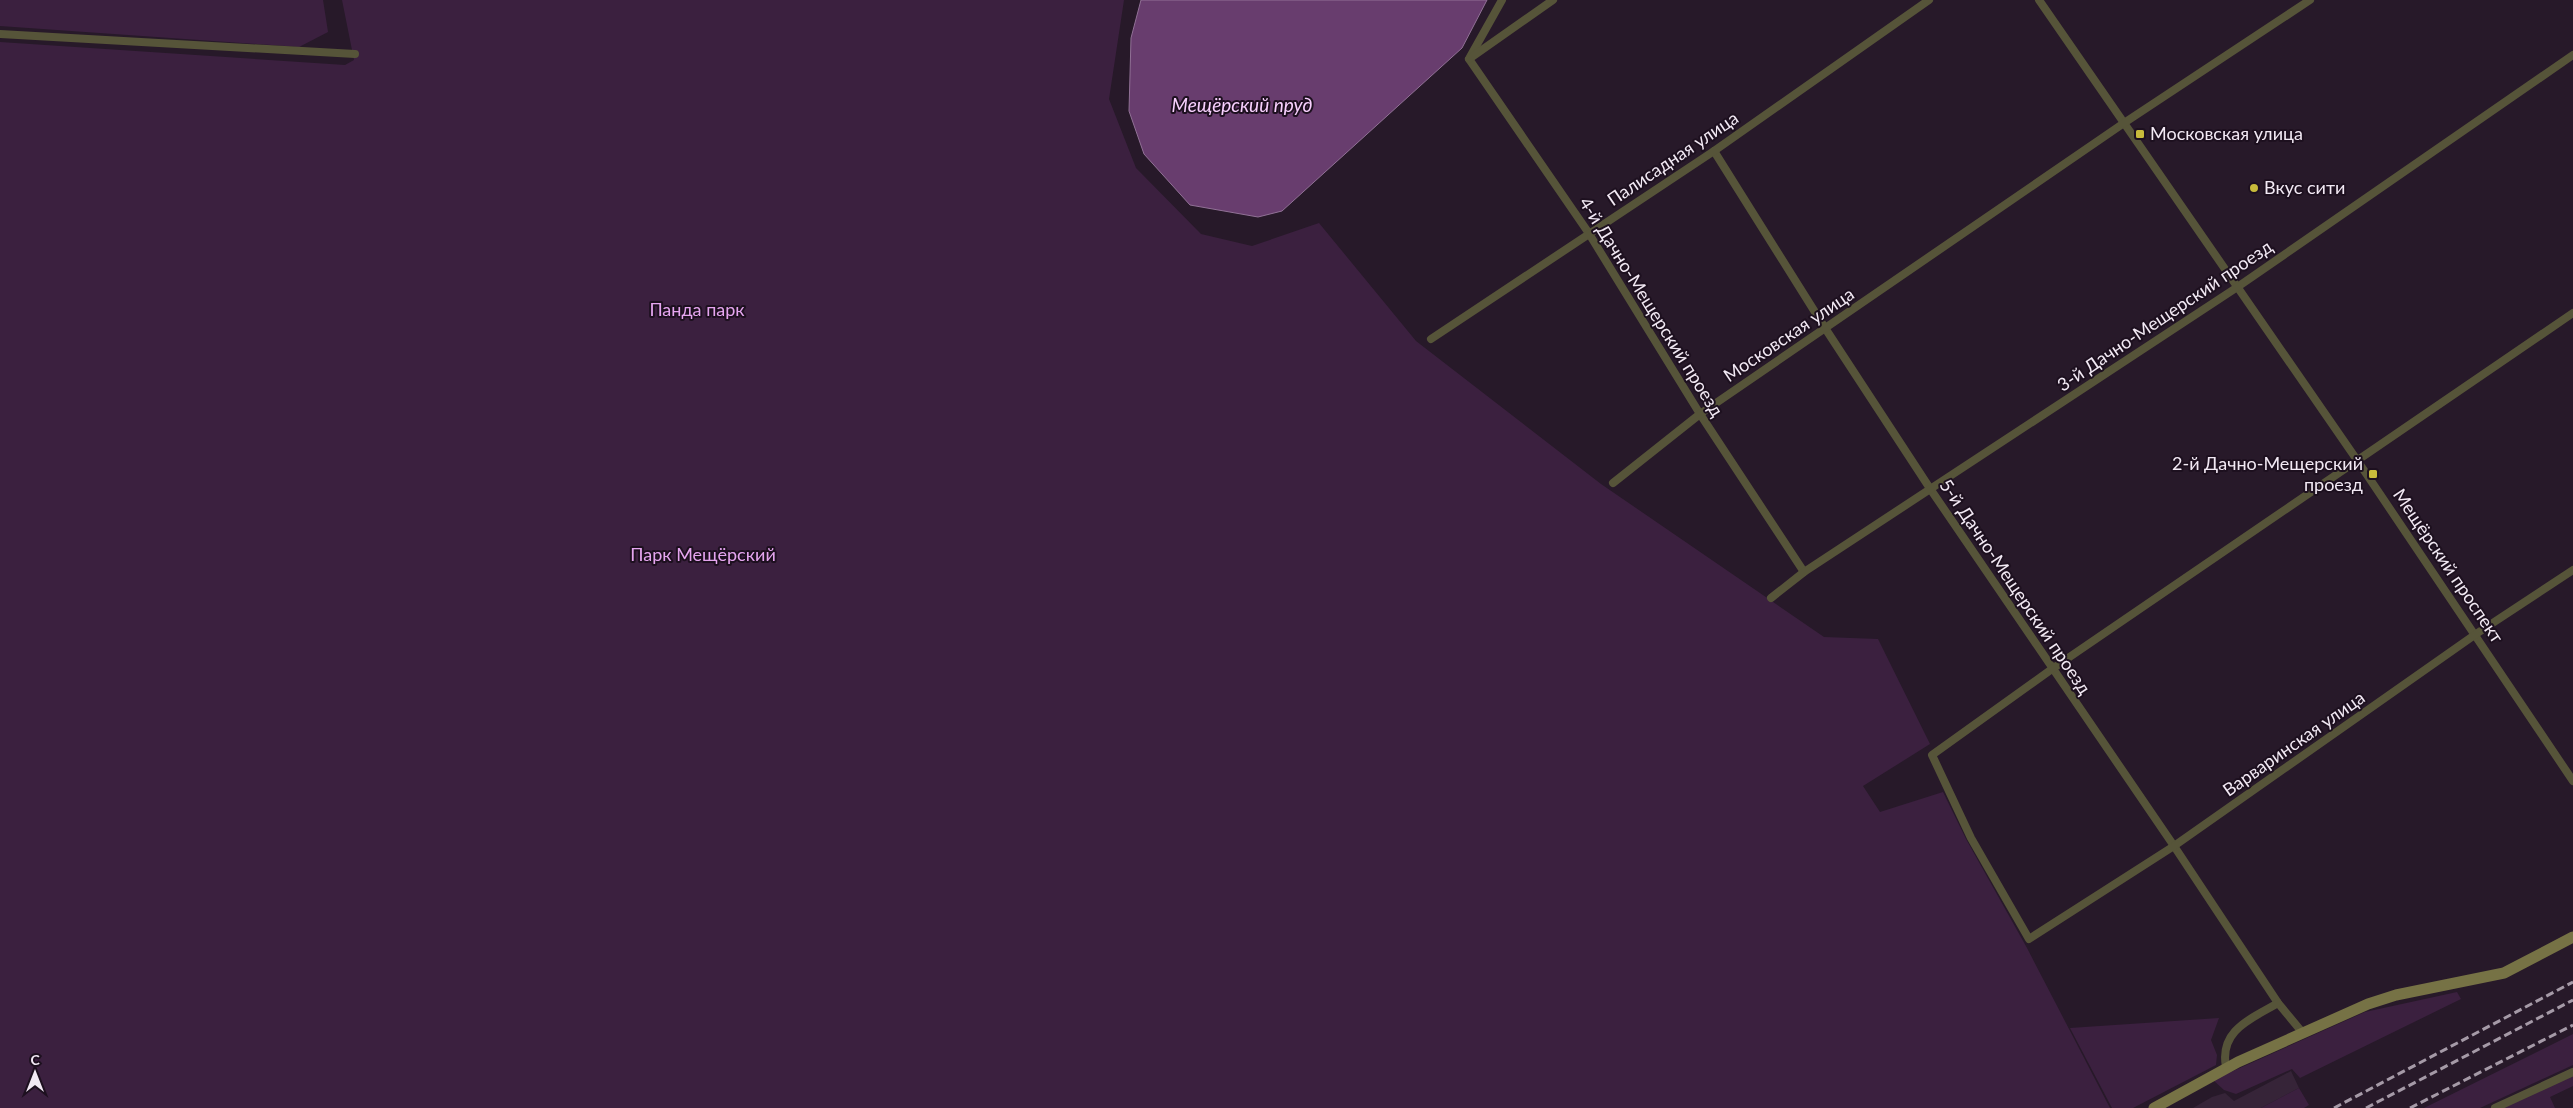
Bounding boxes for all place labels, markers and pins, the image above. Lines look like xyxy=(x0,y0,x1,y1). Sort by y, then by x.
place label: Московская улица xyxy=(2150,122,2303,144)
marker: Московская улица xyxy=(2134,128,2146,140)
place label: Вкус сити xyxy=(2264,176,2345,198)
marker: Вкус сити xyxy=(2248,182,2260,194)
place label: 2-й Дачно-Мещерский проезд xyxy=(2172,452,2363,495)
marker: 2-й Дачно-Мещерский проезд xyxy=(2367,468,2379,480)

